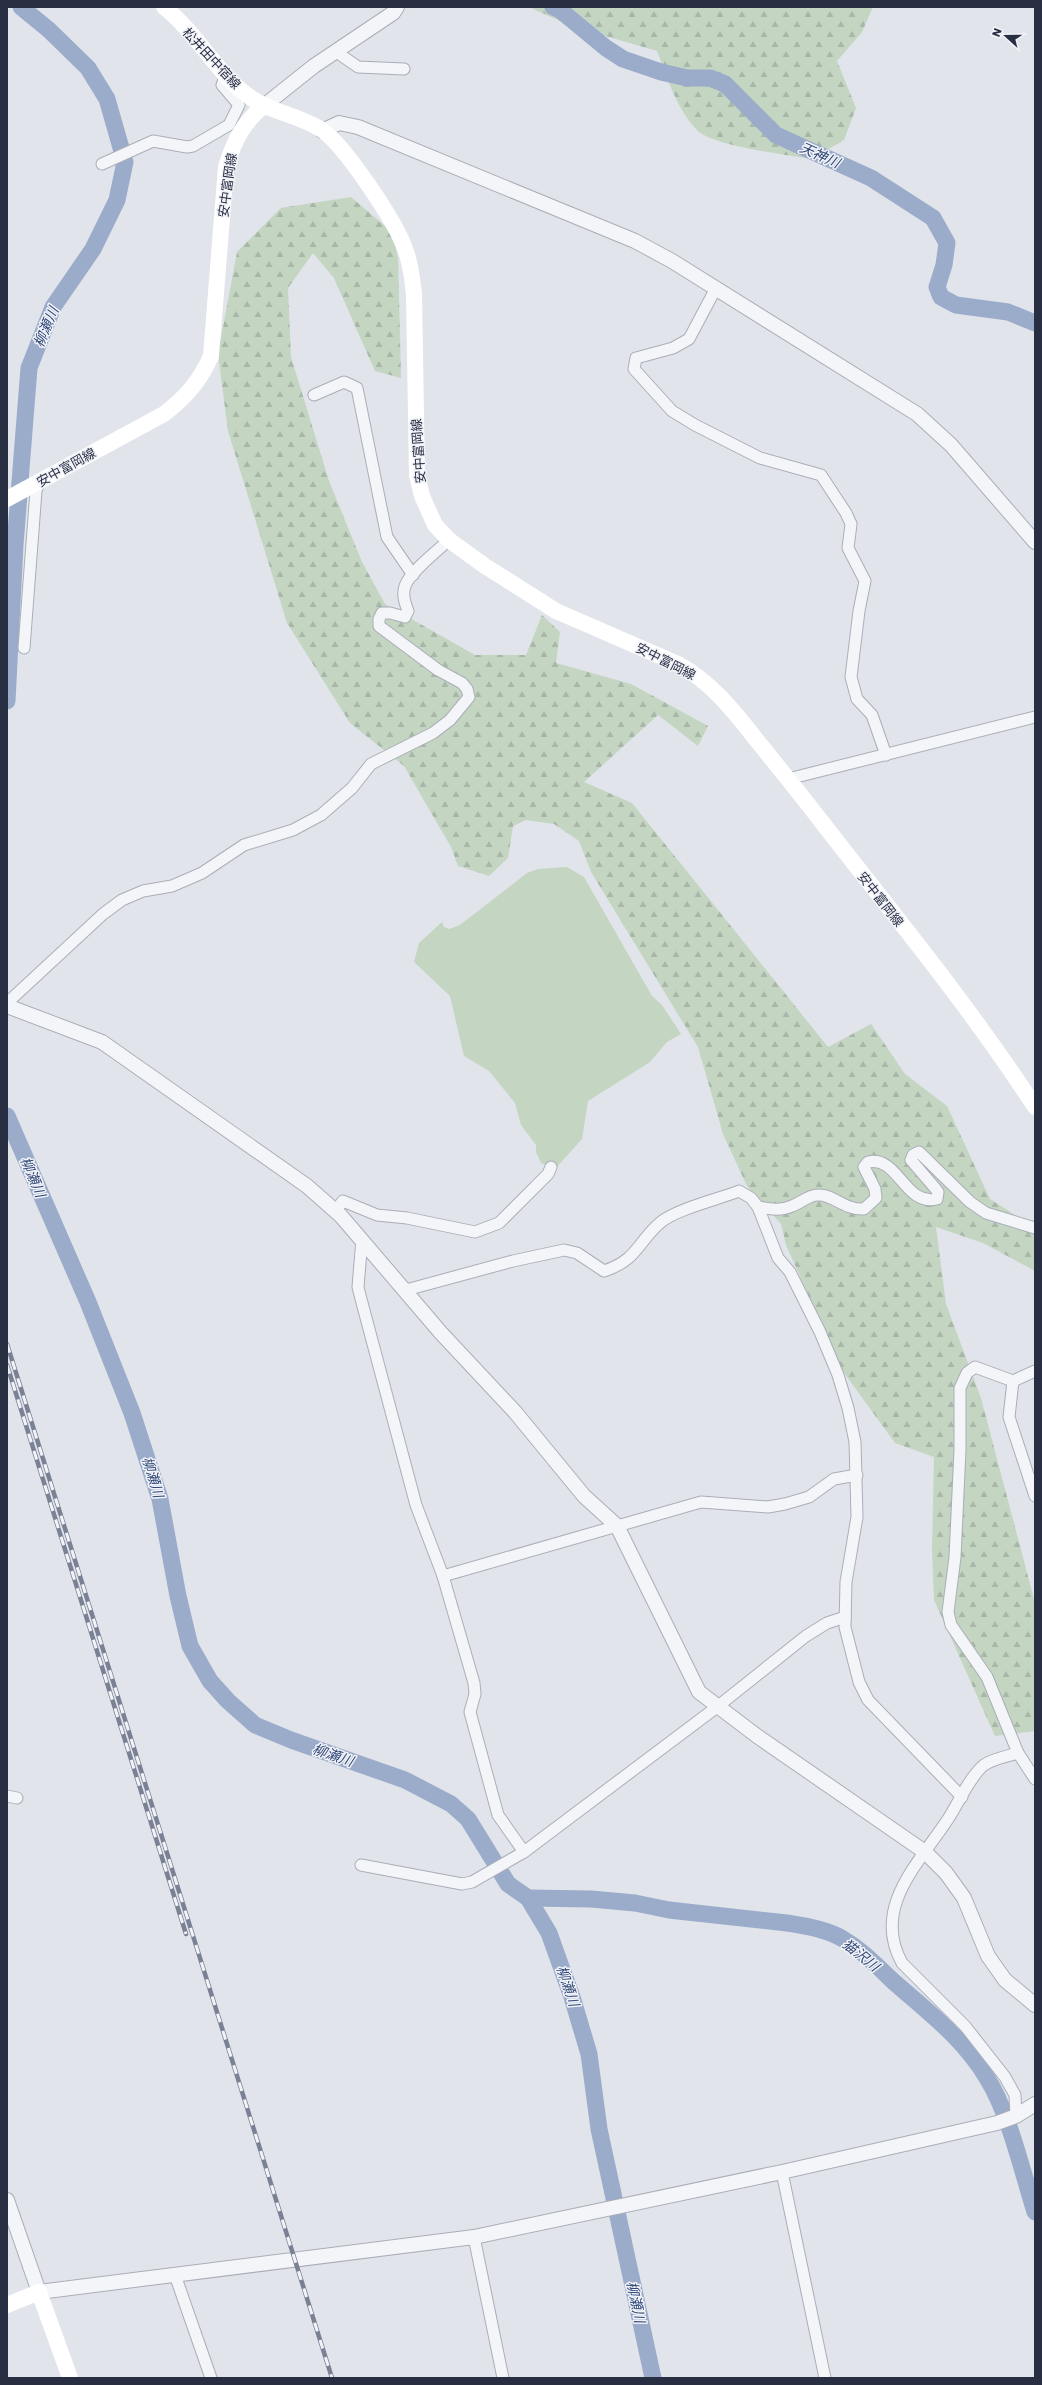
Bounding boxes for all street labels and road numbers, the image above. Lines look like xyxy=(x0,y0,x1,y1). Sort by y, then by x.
street label: 松井田中宿線 xyxy=(178,23,245,93)
street label: 安中富岡線 xyxy=(214,152,241,219)
street label: 安中富岡線 xyxy=(407,418,430,484)
street label: 安中富岡線 xyxy=(33,443,99,492)
street label: 安中富岡線 xyxy=(632,638,699,685)
street label: 安中富岡線 xyxy=(853,868,908,931)

